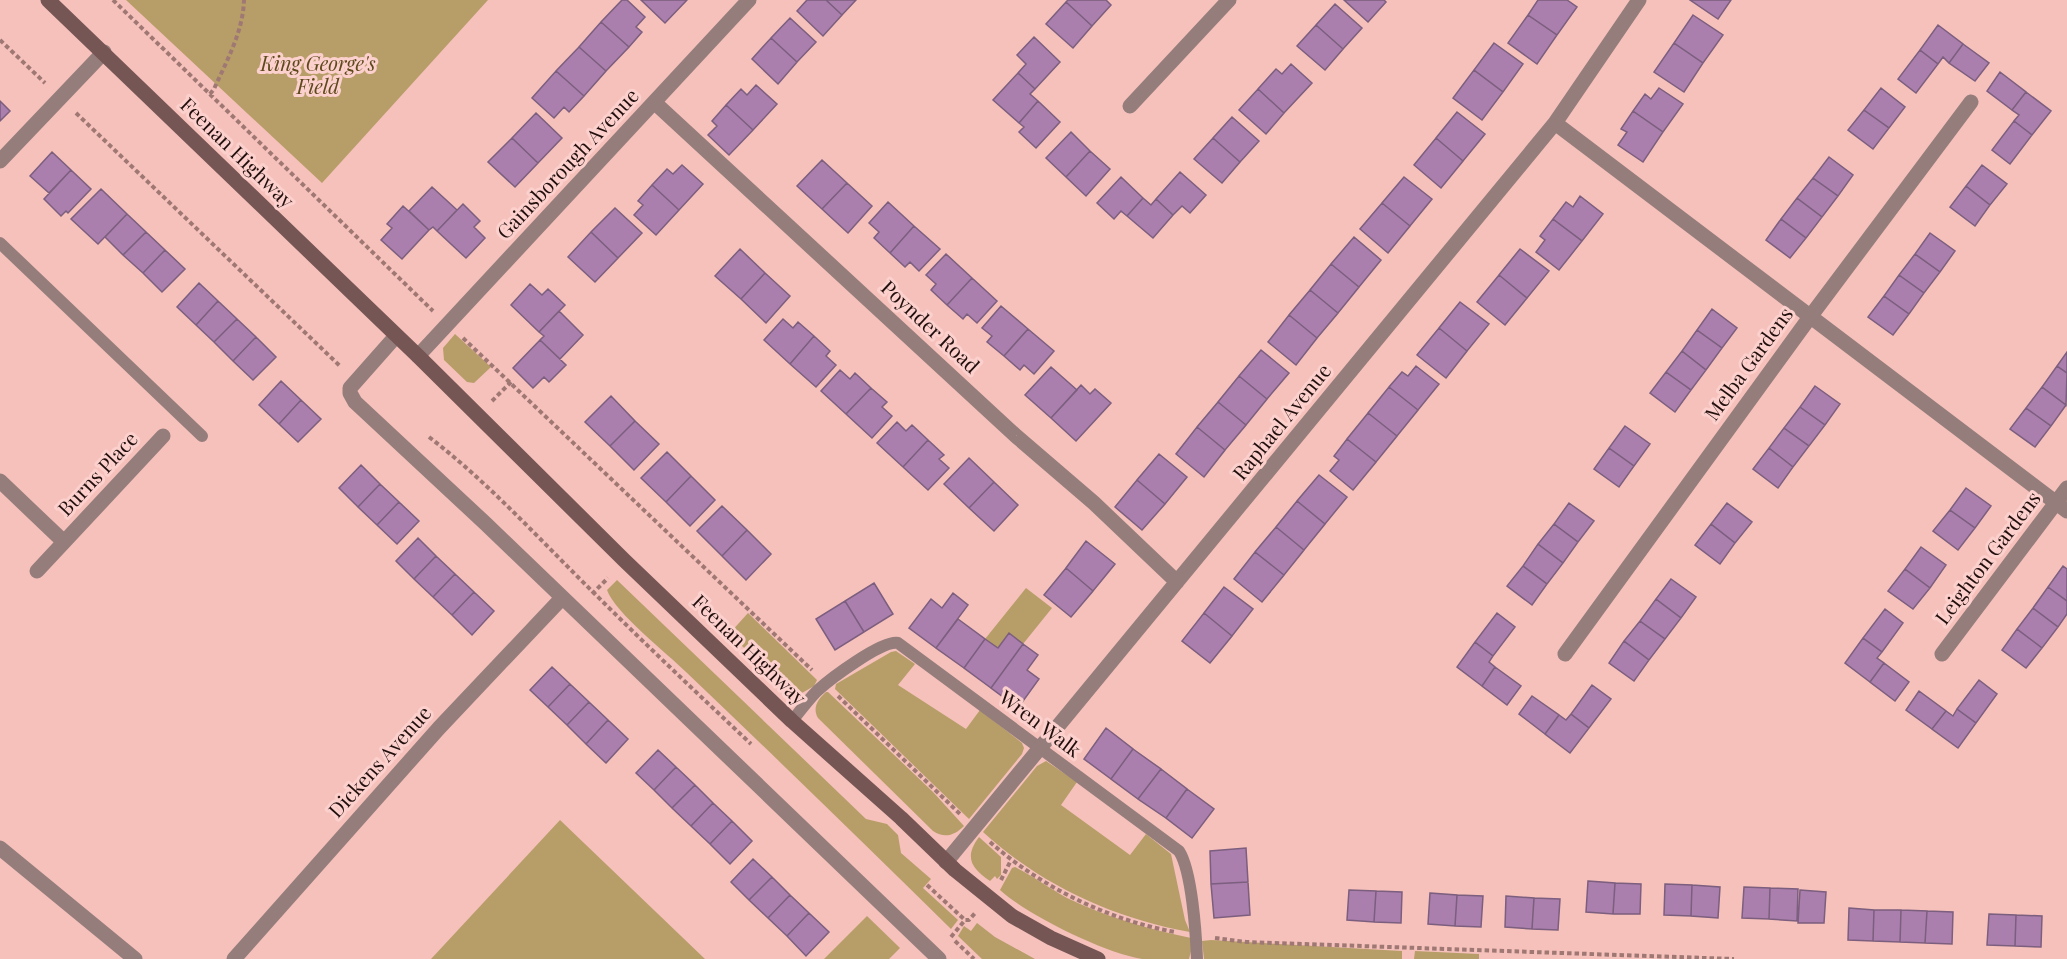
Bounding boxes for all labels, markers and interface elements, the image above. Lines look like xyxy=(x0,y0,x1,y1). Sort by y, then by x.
park label: King George's Field xyxy=(259,49,376,99)
street label: Gainsborough Avenue xyxy=(490,82,644,244)
street label: Feenan Highway xyxy=(175,91,301,213)
street label: Poynder Road xyxy=(876,273,986,379)
street label: Melba Gardens xyxy=(1698,301,1798,425)
street label: Raphael Avenue xyxy=(1226,357,1336,485)
street label: Burns Place xyxy=(51,425,143,521)
street label: Leighton Gardens xyxy=(1928,485,2046,629)
street label: Feenan Highway xyxy=(687,588,813,710)
street label: Wren Walk xyxy=(994,683,1087,762)
street label: Dickens Avenue xyxy=(321,699,436,823)

